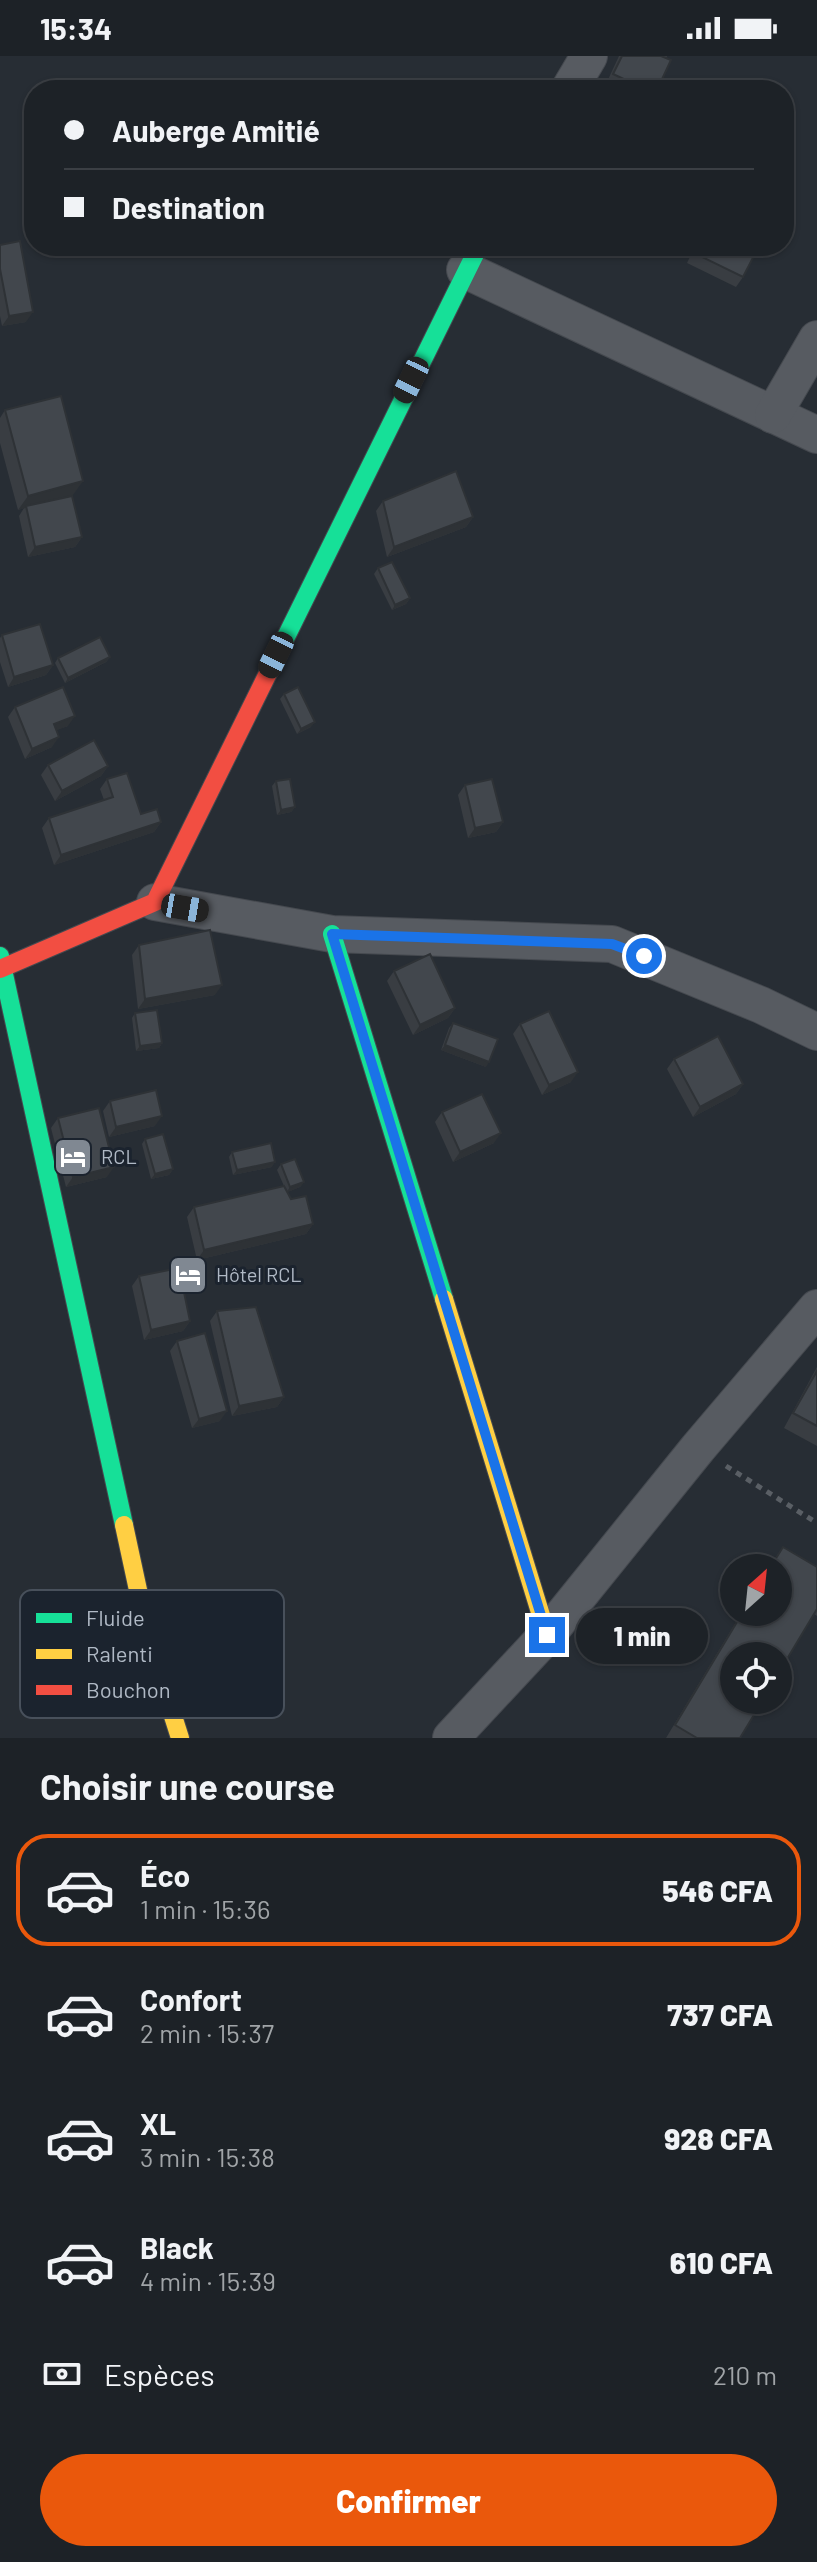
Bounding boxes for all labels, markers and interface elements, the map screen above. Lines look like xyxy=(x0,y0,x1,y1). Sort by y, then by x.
text: 15:34 xyxy=(40,10,112,46)
text: Auberge Amitié xyxy=(112,112,320,148)
text: Destination xyxy=(112,189,265,225)
car xyxy=(390,353,432,407)
car xyxy=(255,628,297,682)
car xyxy=(159,892,211,924)
route start xyxy=(626,938,662,974)
hotel icon: RCL xyxy=(52,1136,94,1178)
place label: RCL xyxy=(101,1144,137,1168)
hotel icon: Hôtel RCL xyxy=(167,1254,209,1296)
place label: Hôtel RCL xyxy=(216,1262,302,1286)
north arrow xyxy=(720,1554,792,1626)
map controls xyxy=(720,1554,792,1714)
legend xyxy=(20,1590,284,1718)
text: Fluide xyxy=(86,1604,145,1630)
callout: 1 min xyxy=(575,1607,707,1663)
route end xyxy=(529,1617,565,1653)
text: 1 min xyxy=(613,1620,671,1651)
text: Ralenti xyxy=(86,1640,153,1666)
button: locate xyxy=(720,1642,792,1714)
text: Bouchon xyxy=(86,1676,171,1702)
text: Choisir une course xyxy=(40,1764,335,1807)
icon: car xyxy=(44,1854,116,1926)
text: Éco xyxy=(140,1857,190,1893)
text: 546 CFA xyxy=(662,1872,773,1908)
text: 1 min · 15:36 xyxy=(140,1893,270,1924)
icon: car xyxy=(44,1978,116,2050)
text: Confort xyxy=(140,1981,242,2017)
text: 737 CFA xyxy=(667,1996,773,2032)
text: 2 min · 15:37 xyxy=(140,2017,274,2048)
icon: car xyxy=(44,2102,116,2174)
text: XL xyxy=(140,2105,176,2141)
text: 928 CFA xyxy=(664,2120,773,2156)
text: 3 min · 15:38 xyxy=(140,2141,275,2172)
icon: car xyxy=(44,2226,116,2298)
text: Black xyxy=(140,2229,214,2265)
text: 610 CFA xyxy=(670,2244,773,2280)
text: 4 min · 15:39 xyxy=(140,2265,276,2296)
icon: cash xyxy=(40,2352,84,2396)
text: Espèces xyxy=(104,2356,215,2392)
text: 210 m xyxy=(713,2359,777,2390)
button: Confirmer xyxy=(40,2454,777,2546)

